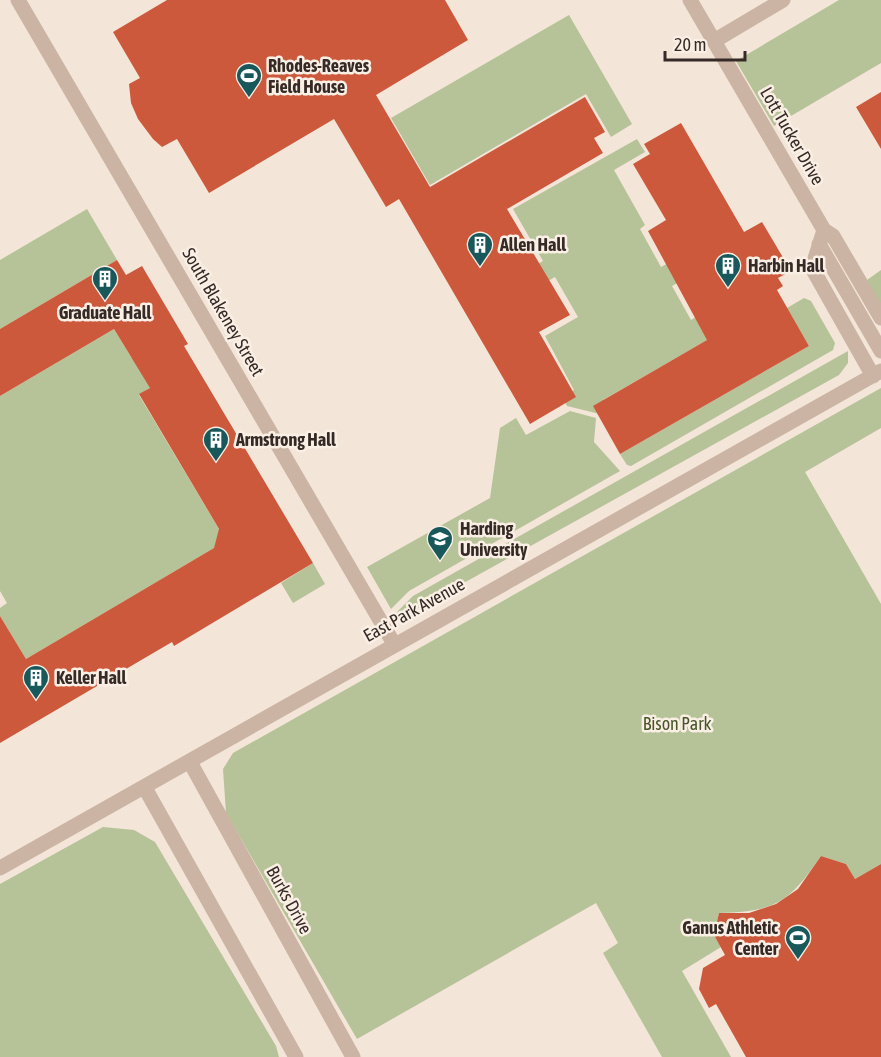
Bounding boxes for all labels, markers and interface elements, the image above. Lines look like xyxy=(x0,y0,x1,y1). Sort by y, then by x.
scale bar xyxy=(665,24,744,62)
text: 20 m xyxy=(674,34,706,55)
place label: Rhodes-Reaves Field House xyxy=(268,55,370,97)
sports icon: Rhodes-Reaves Field House xyxy=(234,61,264,99)
street label: Lott Tucker Drive xyxy=(756,83,829,188)
building icon: Allen Hall xyxy=(465,230,495,268)
place label: Allen Hall xyxy=(499,234,566,255)
street label: South Blakeney Street xyxy=(178,244,269,380)
building icon: Harbin Hall xyxy=(713,251,743,289)
place label: Harbin Hall xyxy=(748,255,825,276)
building icon: Graduate Hall xyxy=(90,264,120,302)
place label: Graduate Hall xyxy=(59,302,151,323)
building icon: Armstrong Hall xyxy=(201,425,231,463)
place label: Armstrong Hall xyxy=(235,429,336,450)
place label: Harding University xyxy=(460,518,528,560)
school or university icon: Harding University xyxy=(425,524,455,562)
street label: East Park Avenue xyxy=(360,573,468,646)
building icon: Keller Hall xyxy=(21,663,51,701)
place label: Keller Hall xyxy=(56,667,127,688)
park label: Bison Park xyxy=(643,713,711,734)
street label: Burks Drive xyxy=(262,862,317,937)
place label: Ganus Athletic Center xyxy=(682,917,779,959)
sports icon: Ganus Athletic Center xyxy=(783,923,813,961)

